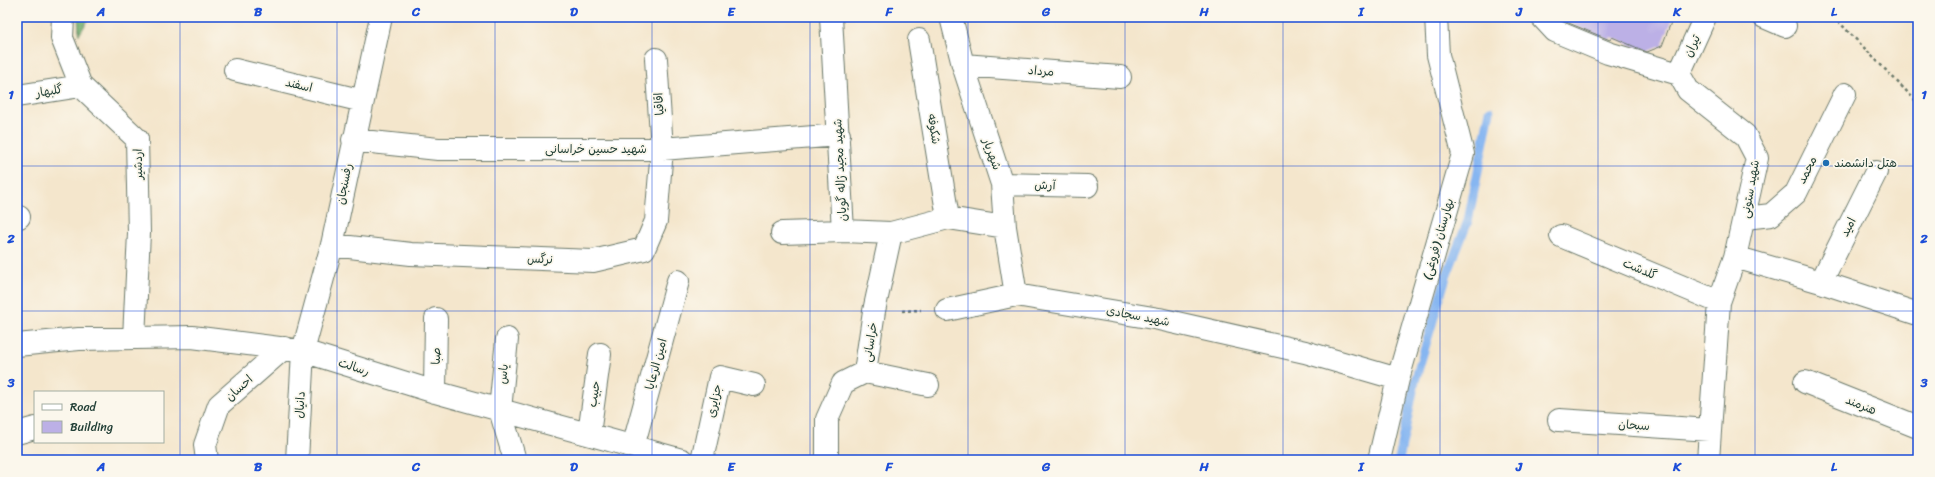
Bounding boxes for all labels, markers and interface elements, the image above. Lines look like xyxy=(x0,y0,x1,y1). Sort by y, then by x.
text: A xyxy=(96,0,105,23)
text: B xyxy=(254,0,263,23)
text: C xyxy=(411,0,421,23)
text: D xyxy=(570,0,578,23)
text: E xyxy=(727,0,736,23)
text: F xyxy=(884,0,893,23)
text: G xyxy=(1041,0,1051,23)
text: H xyxy=(1198,0,1209,23)
text: I xyxy=(1357,0,1365,23)
text: J xyxy=(1515,0,1523,23)
text: K xyxy=(1672,0,1682,23)
text: L xyxy=(1831,0,1838,23)
street label: تیران xyxy=(1677,31,1707,61)
street label: مرداد xyxy=(1027,59,1055,83)
street label: اسفند xyxy=(283,71,315,99)
street label: گلبهار xyxy=(33,78,64,104)
text: 1 xyxy=(8,83,14,106)
text: 1 xyxy=(1921,83,1927,106)
street label: اقاقیا xyxy=(647,92,671,116)
street label: شکوفه xyxy=(921,112,947,146)
street label: شهید مجید ژاله گویان xyxy=(826,118,854,222)
street label: شهریار xyxy=(976,134,1008,173)
street label: شهید حسین خراسانی xyxy=(545,138,647,160)
street label: اردشیر xyxy=(127,148,149,181)
street label: محمد xyxy=(1791,152,1823,188)
place label: هتل دانشمند xyxy=(1834,152,1897,174)
street label: شهید ستونی xyxy=(1734,158,1766,220)
marker: هتل دانشمند xyxy=(1821,158,1831,168)
street label: رفسنجان xyxy=(329,161,359,207)
street label: آرش xyxy=(1034,174,1057,196)
street label: بهارستان (فروغی) xyxy=(1416,196,1460,282)
street label: امید xyxy=(1834,213,1862,241)
text: 2 xyxy=(6,227,15,250)
text: 2 xyxy=(1919,227,1928,250)
street label: نرگس xyxy=(527,248,553,270)
street label: گلدشت xyxy=(1619,252,1661,286)
street label: شهید سجادی xyxy=(1104,299,1172,333)
street label: خراسانی xyxy=(856,321,884,363)
street label: امین الرعایا xyxy=(639,336,673,392)
street label: صبا xyxy=(425,347,447,365)
street label: رسالت xyxy=(335,352,373,382)
street label: یاس xyxy=(491,363,515,385)
street label: احسان xyxy=(220,369,258,407)
text: 3 xyxy=(6,371,15,394)
text: 3 xyxy=(1919,371,1928,394)
street label: حبیب xyxy=(581,379,607,409)
street label: جزایری xyxy=(700,382,728,420)
street label: هنرمند xyxy=(1842,389,1880,421)
legend xyxy=(34,391,164,443)
street label: دانیال xyxy=(288,391,312,419)
text: Road xyxy=(70,396,97,418)
street label: سبحان xyxy=(1617,413,1651,437)
text: Building xyxy=(70,416,113,438)
text: A xyxy=(96,455,105,477)
text: B xyxy=(254,455,263,477)
text: C xyxy=(411,455,421,477)
text: D xyxy=(570,455,578,477)
text: E xyxy=(727,455,736,477)
text: F xyxy=(884,455,893,477)
text: G xyxy=(1041,455,1051,477)
text: H xyxy=(1198,455,1209,477)
text: I xyxy=(1357,455,1365,477)
text: J xyxy=(1515,455,1523,477)
text: K xyxy=(1672,455,1682,477)
text: L xyxy=(1831,455,1838,477)

